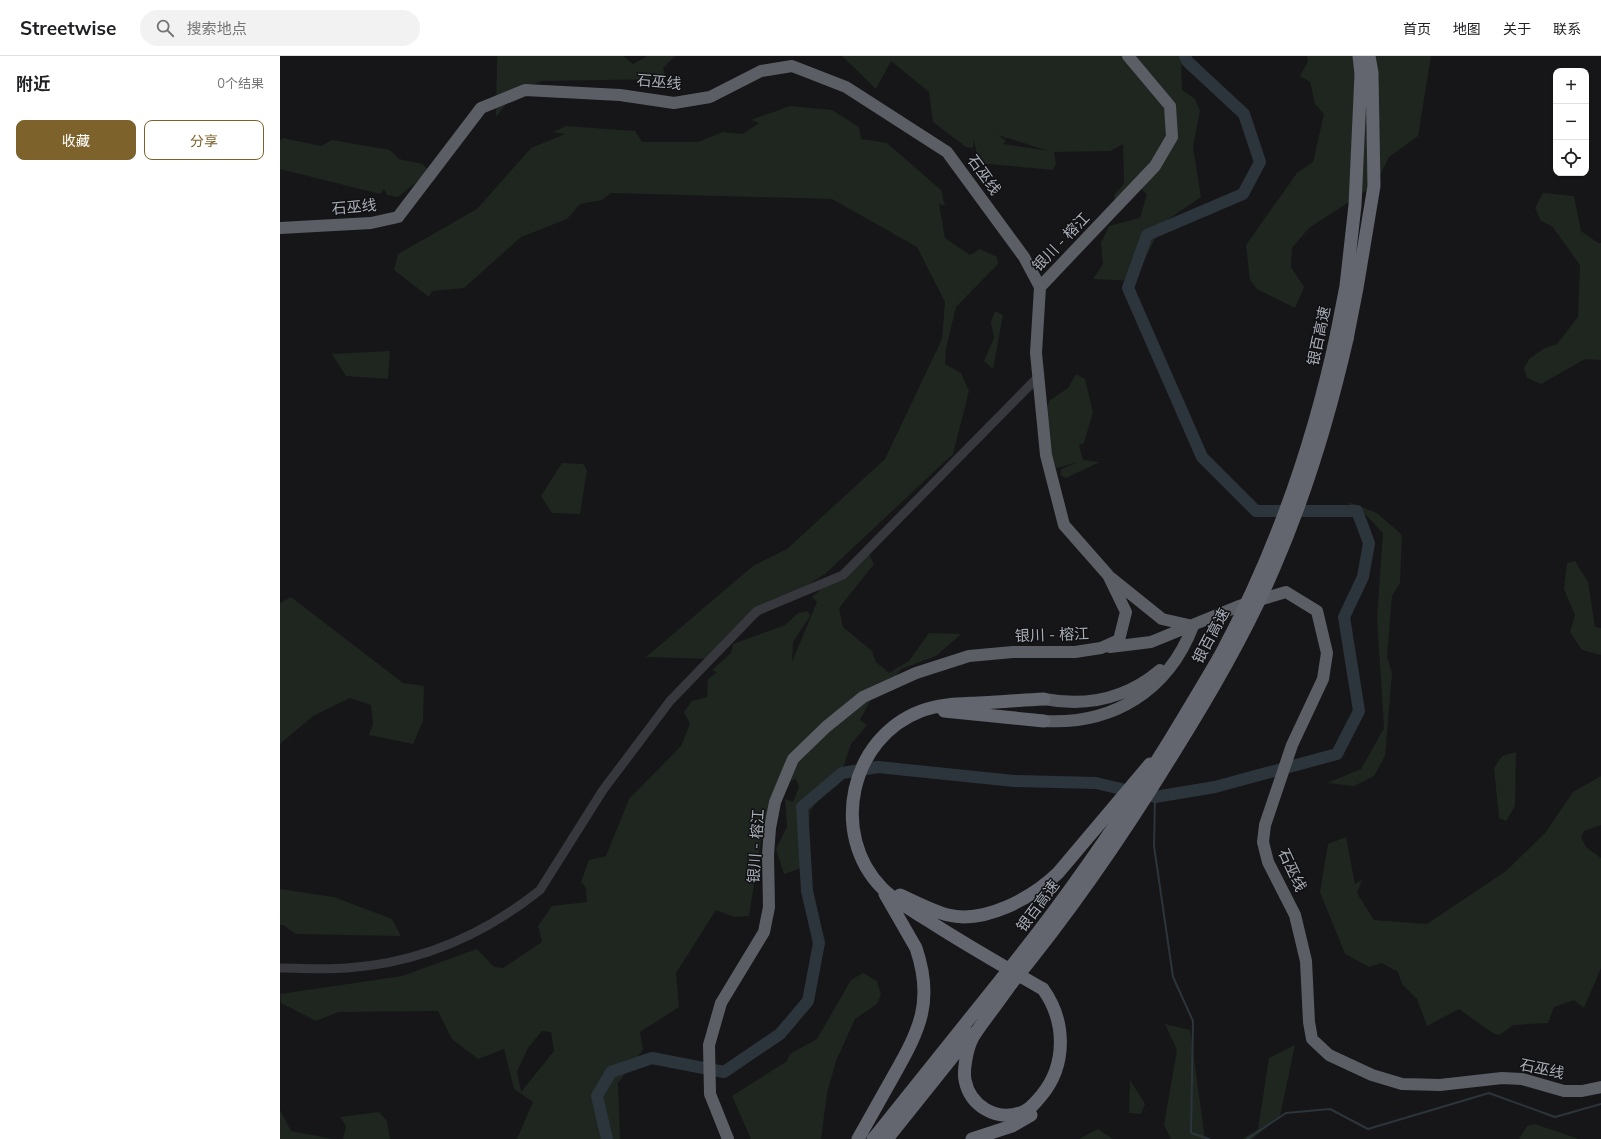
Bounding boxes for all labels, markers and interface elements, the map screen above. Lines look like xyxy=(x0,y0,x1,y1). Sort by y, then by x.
search box xyxy=(140,10,420,46)
text: Streetwise xyxy=(20,16,116,40)
icon: search xyxy=(154,17,176,39)
text: 搜索地点 xyxy=(186,19,247,38)
text: 首页 xyxy=(1403,20,1431,38)
text: 地图 xyxy=(1453,20,1481,38)
text: 关于 xyxy=(1503,20,1531,38)
text: 联系 xyxy=(1553,20,1581,38)
map controls xyxy=(1553,68,1589,176)
button: + xyxy=(1553,68,1589,104)
street label: 石巫线 xyxy=(636,70,682,93)
text: 附近 xyxy=(16,73,50,94)
text: 0个结果 xyxy=(217,75,264,91)
button: − xyxy=(1553,104,1589,140)
button: 收藏 xyxy=(16,120,136,160)
button: 分享 xyxy=(144,120,264,160)
button: locate xyxy=(1553,140,1589,176)
street label: 石巫线 xyxy=(963,151,1005,198)
street label: 石巫线 xyxy=(331,195,377,218)
street label: 银川 - 榕江 xyxy=(1028,208,1093,275)
street label: 银百高速 xyxy=(1303,305,1334,367)
street label: 银百高速 xyxy=(1188,605,1233,667)
street label: 银川 - 榕江 xyxy=(1015,624,1089,645)
street label: 银川 - 榕江 xyxy=(743,808,768,884)
street label: 石巫线 xyxy=(1274,845,1311,894)
street label: 银百高速 xyxy=(1012,876,1063,935)
street label: 石巫线 xyxy=(1518,1055,1566,1082)

